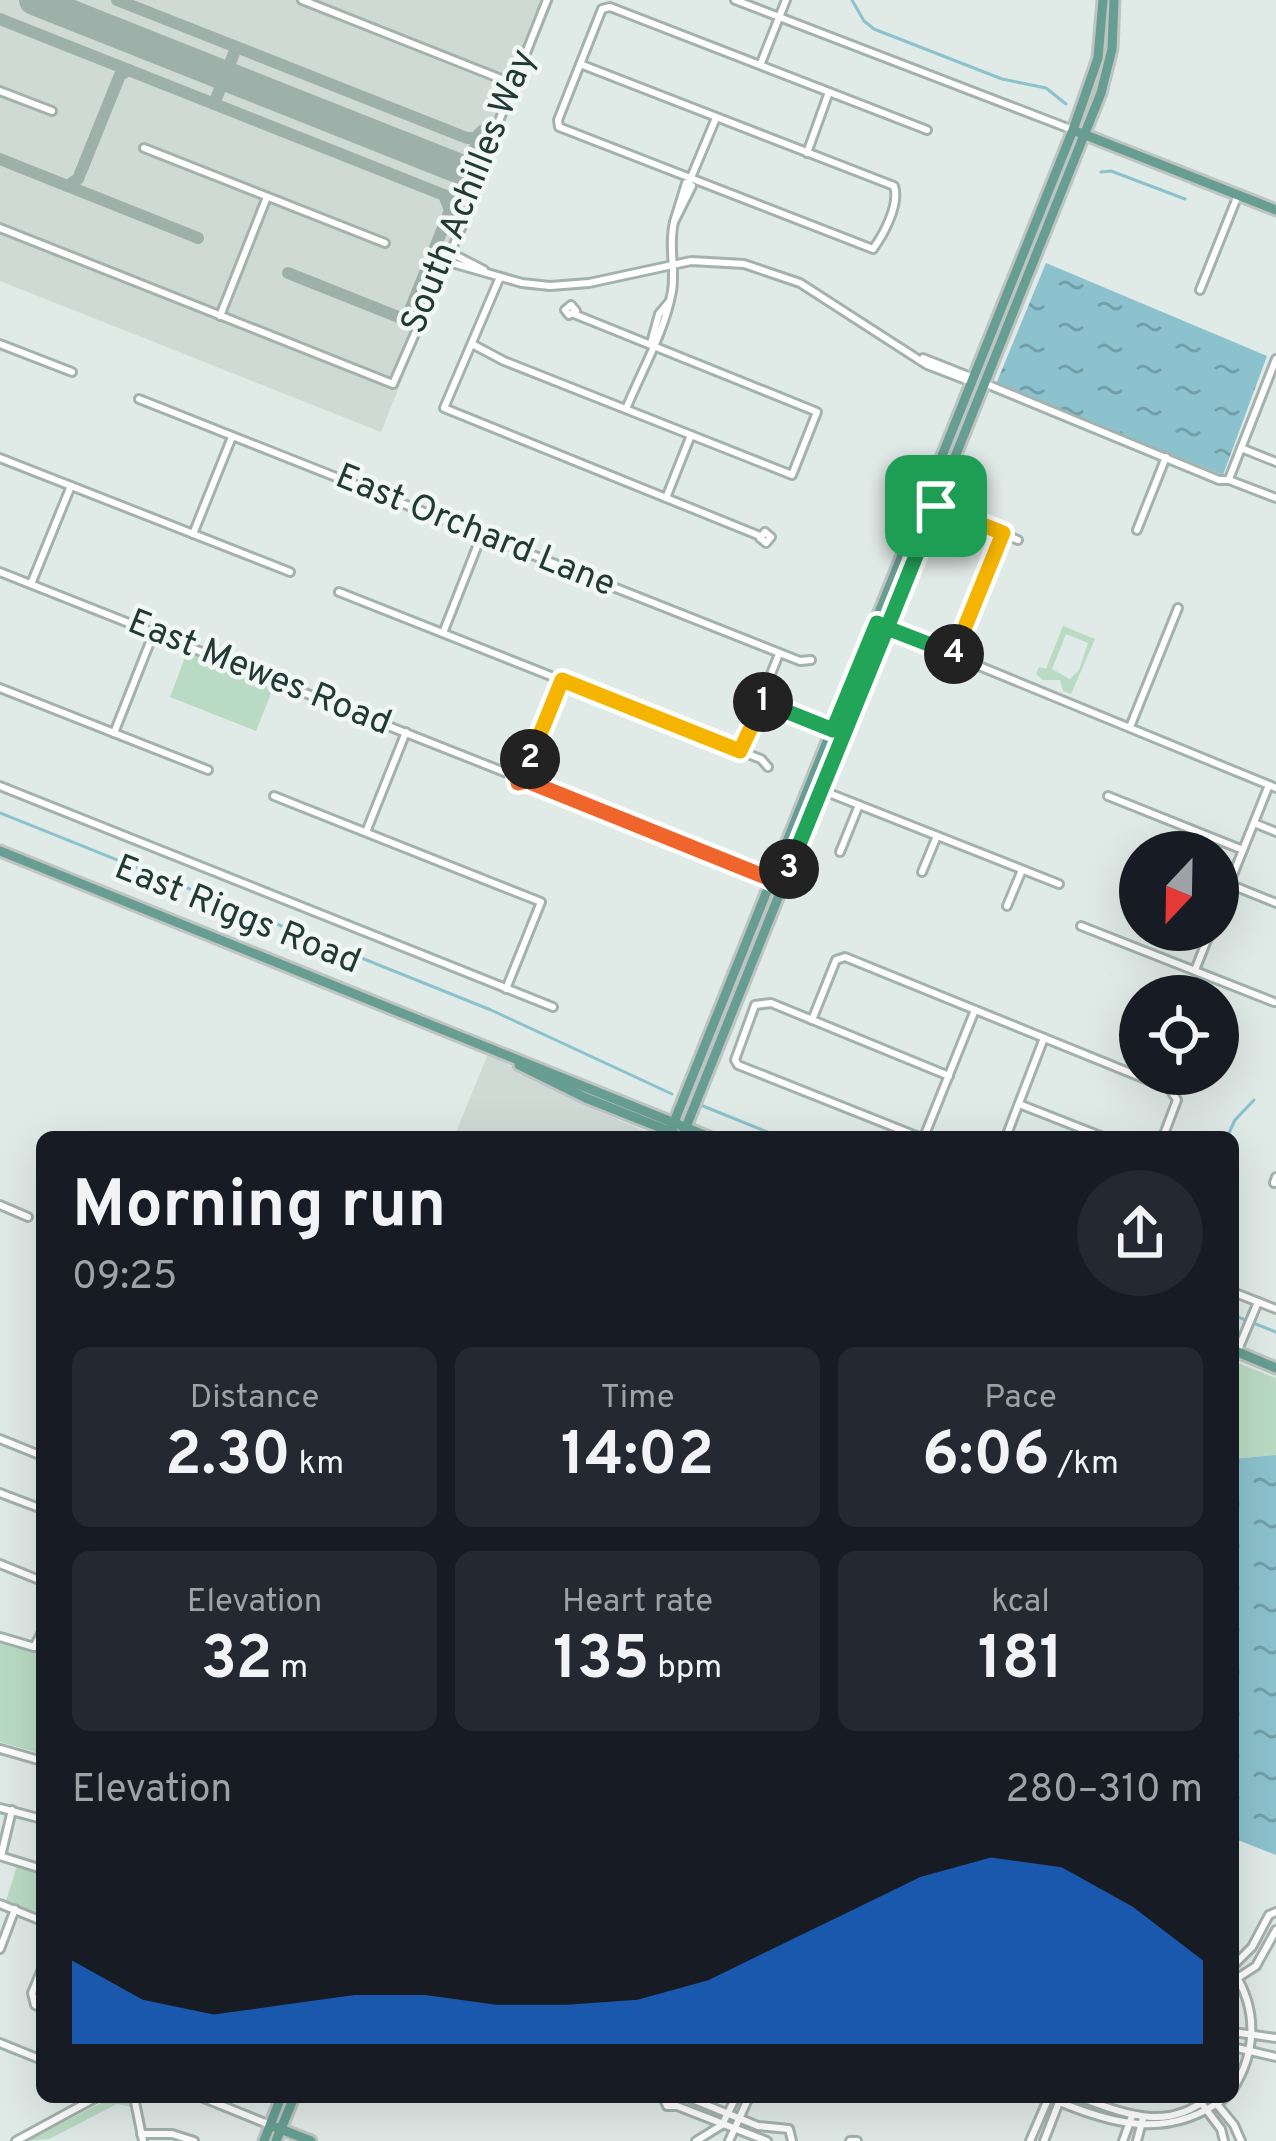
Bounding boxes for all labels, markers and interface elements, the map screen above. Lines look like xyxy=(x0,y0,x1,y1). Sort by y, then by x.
street label: South Achilles Way xyxy=(392,43,548,341)
street label: East Orchard Lane xyxy=(328,455,622,609)
pin xyxy=(885,455,987,557)
icon: arrive xyxy=(903,473,969,539)
street label: East Mewes Road xyxy=(121,600,397,748)
pin: 4 xyxy=(924,624,984,684)
text: 4 xyxy=(943,633,965,675)
pin: 1 xyxy=(733,672,793,732)
text: 1 xyxy=(756,681,770,723)
pin: 2 xyxy=(500,729,560,789)
text: 2 xyxy=(520,738,540,780)
north arrow xyxy=(1119,831,1239,951)
map controls xyxy=(1119,831,1239,1095)
pin: 3 xyxy=(759,839,819,899)
street label: East Riggs Road xyxy=(107,846,367,986)
text: 3 xyxy=(779,848,799,890)
button: locate xyxy=(1119,975,1239,1095)
text: Morning run xyxy=(72,1167,446,1250)
button: share xyxy=(1077,1170,1203,1296)
text: 09:25 xyxy=(72,1254,177,1303)
text: Distance xyxy=(190,1378,319,1420)
text: Time xyxy=(601,1378,674,1420)
text: Pace xyxy=(984,1378,1057,1420)
text: 2.30 xyxy=(165,1420,291,1496)
text: 14:02 xyxy=(561,1420,714,1496)
text: 6:06 xyxy=(922,1420,1050,1496)
text: km xyxy=(291,1444,344,1486)
text: /km xyxy=(1050,1444,1119,1486)
text: Elevation xyxy=(187,1582,322,1624)
text: Heart rate xyxy=(562,1582,713,1624)
text: kcal xyxy=(991,1582,1050,1624)
text: 32 xyxy=(201,1624,272,1700)
text: 135 xyxy=(553,1624,650,1700)
text: 181 xyxy=(978,1624,1063,1700)
text: m xyxy=(272,1648,308,1690)
text: bpm xyxy=(650,1648,722,1690)
text: Elevation xyxy=(72,1767,232,1816)
text: 280–310 m xyxy=(1006,1767,1203,1816)

